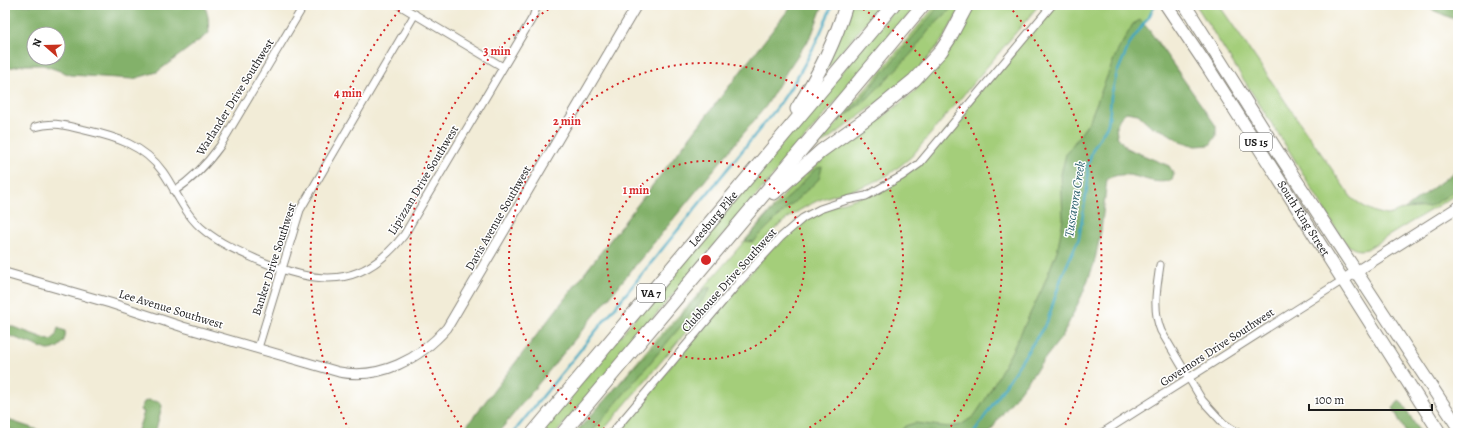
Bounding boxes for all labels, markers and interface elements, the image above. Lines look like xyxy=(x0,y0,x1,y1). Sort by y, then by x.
north arrow xyxy=(26,26,66,66)
text: N xyxy=(29,36,45,49)
street label: Warlander Drive Southwest xyxy=(192,36,278,159)
text: 3 min xyxy=(483,43,511,59)
text: 4 min xyxy=(334,85,362,101)
text: 2 min xyxy=(553,113,581,129)
street label: Lipizzan Drive Southwest xyxy=(384,122,462,238)
road number: US 15 xyxy=(1240,133,1272,151)
water label: Tuscarora Creek xyxy=(1060,160,1089,238)
street label: Davis Avenue Southwest xyxy=(461,162,535,274)
street label: South King Street xyxy=(1274,177,1334,259)
text: 1 min xyxy=(623,182,650,198)
street label: Leesburg Pike xyxy=(685,187,741,250)
street label: Banker Drive Southwest xyxy=(248,200,300,318)
street label: Clubhouse Drive Southwest xyxy=(678,224,780,335)
centre of rings xyxy=(699,253,713,267)
road number: VA 7 xyxy=(637,284,665,302)
street label: Lee Avenue Southwest xyxy=(117,285,225,333)
street label: Governors Drive Southwest xyxy=(1157,304,1277,390)
scale bar xyxy=(1309,386,1432,412)
text: 100 m xyxy=(1315,392,1344,408)

